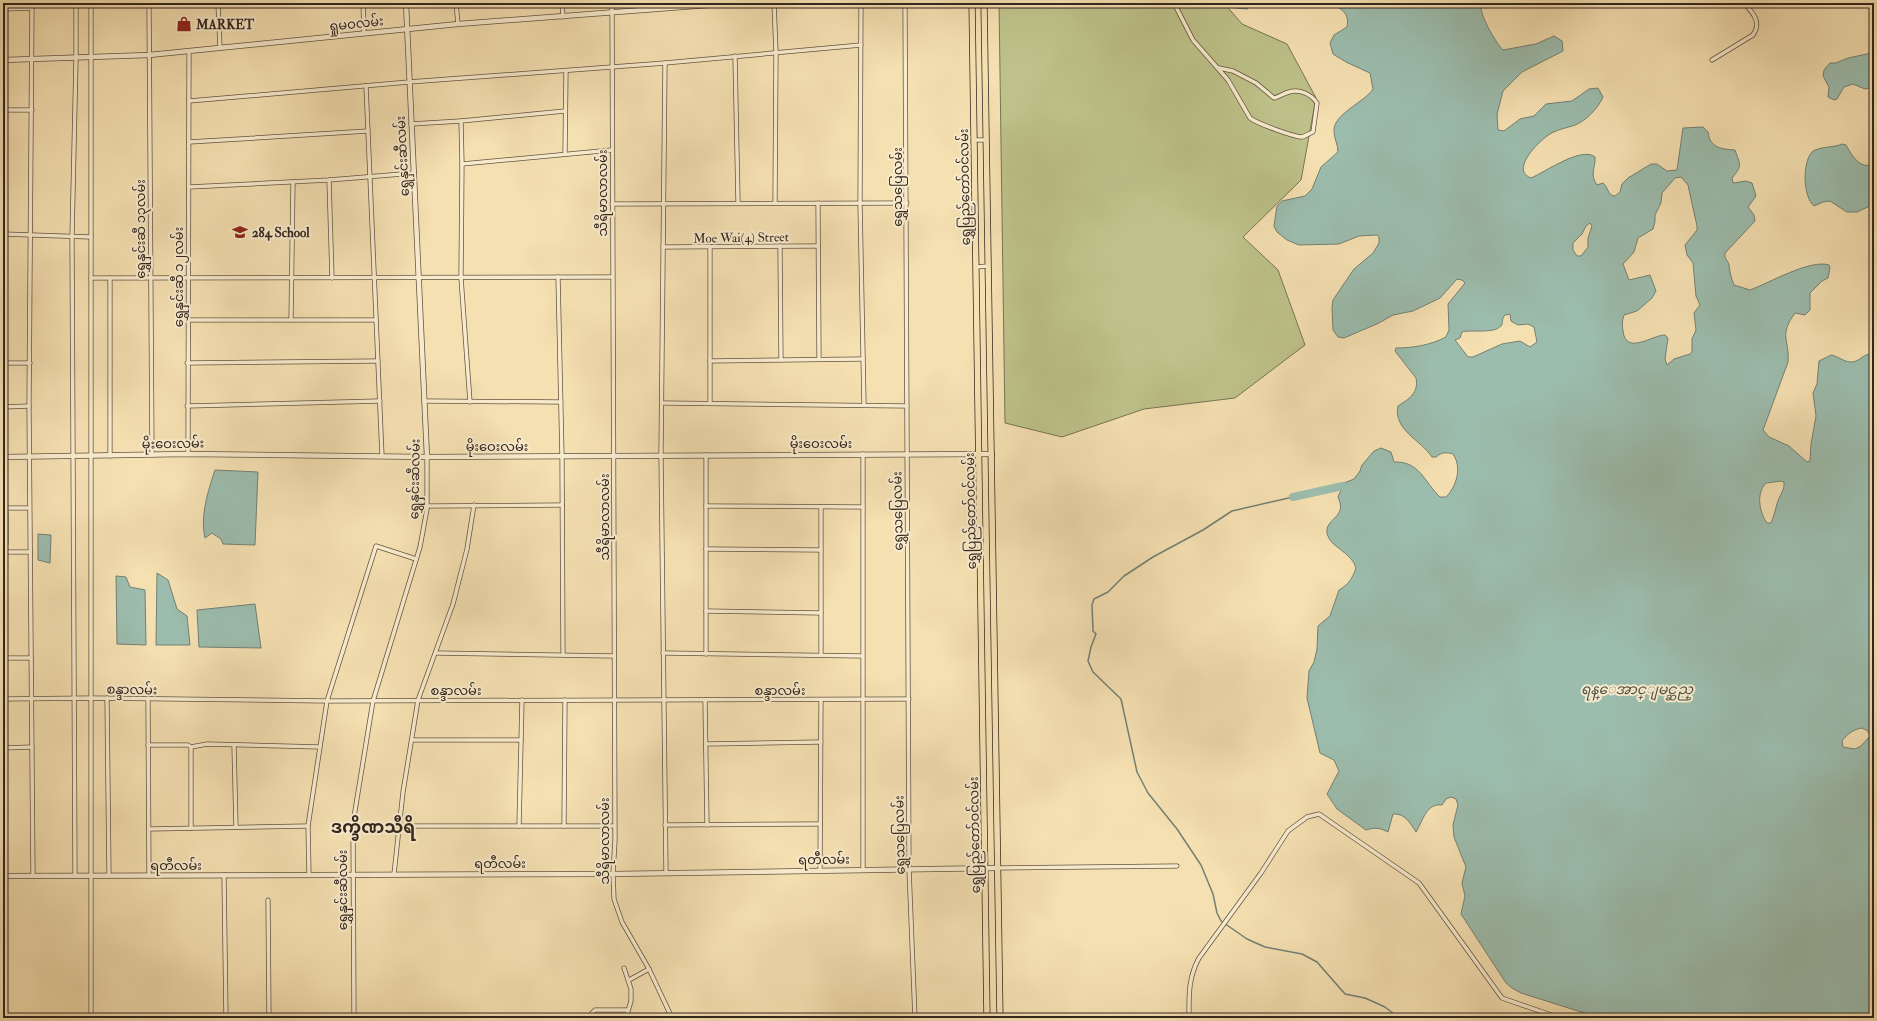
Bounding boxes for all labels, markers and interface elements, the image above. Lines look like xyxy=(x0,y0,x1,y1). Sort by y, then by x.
street label: ရှုမဝလမ်း xyxy=(328,12,385,37)
shop icon: MARKET xyxy=(175,15,193,33)
place label: MARKET xyxy=(195,17,255,33)
street label: ရွှေနှင်းဆီလမ်း xyxy=(392,115,415,197)
street label: ရွှေပြည်တော်ဝင်လမ်း xyxy=(955,128,976,246)
street label: ရွှေသပြေလမ်း xyxy=(889,147,908,227)
street label: သီရိမာလာလမ်း xyxy=(594,150,613,236)
street label: ရွှေနှင်းဆီ ၁၃လမ်း xyxy=(132,179,151,279)
school or university icon: 284 School xyxy=(231,223,249,241)
place label: 284 School xyxy=(252,225,310,241)
street label: ရွှေနှင်းဆီ ၁၂လမ်း xyxy=(170,227,189,327)
street label: Moe Wai(4) Street xyxy=(693,229,789,247)
street label: မိုးဝေးလမ်း xyxy=(142,434,204,455)
street label: မိုးဝေးလမ်း xyxy=(790,435,852,454)
street label: မိုးဝေးလမ်း xyxy=(466,438,528,457)
street label: ရွှေနှင်းဆီလမ်း xyxy=(405,439,426,520)
street label: ရွှေပြည်တော်ဝင်လမ်း xyxy=(961,452,982,570)
street label: ရွှေသပြေလမ်း xyxy=(888,471,909,551)
street label: သီရိမာလာလမ်း xyxy=(596,474,615,560)
street label: စန္ဒာလမ်း xyxy=(106,681,158,701)
water label: ရန္ေအာင္ျမင္ဆည္ xyxy=(1581,681,1694,701)
street label: စန္ဒာလမ်း xyxy=(431,682,481,701)
street label: စန္ဒာလမ်း xyxy=(755,682,805,701)
street label: ရွှေပြည်တော်ဝင်လမ်း xyxy=(965,776,986,894)
street label: ရွှေသပြေလမ်း xyxy=(890,795,911,875)
street label: သီရိမာလာလမ်း xyxy=(596,798,615,884)
district label: ဒက္ခိဏသီရိ xyxy=(331,815,416,841)
street label: ရွှေနှင်းဆီလမ်း xyxy=(334,850,353,930)
street label: ရတီလမ်း xyxy=(798,851,850,870)
street label: ရတီလမ်း xyxy=(474,855,526,874)
street label: ရတီလမ်း xyxy=(150,857,202,876)

